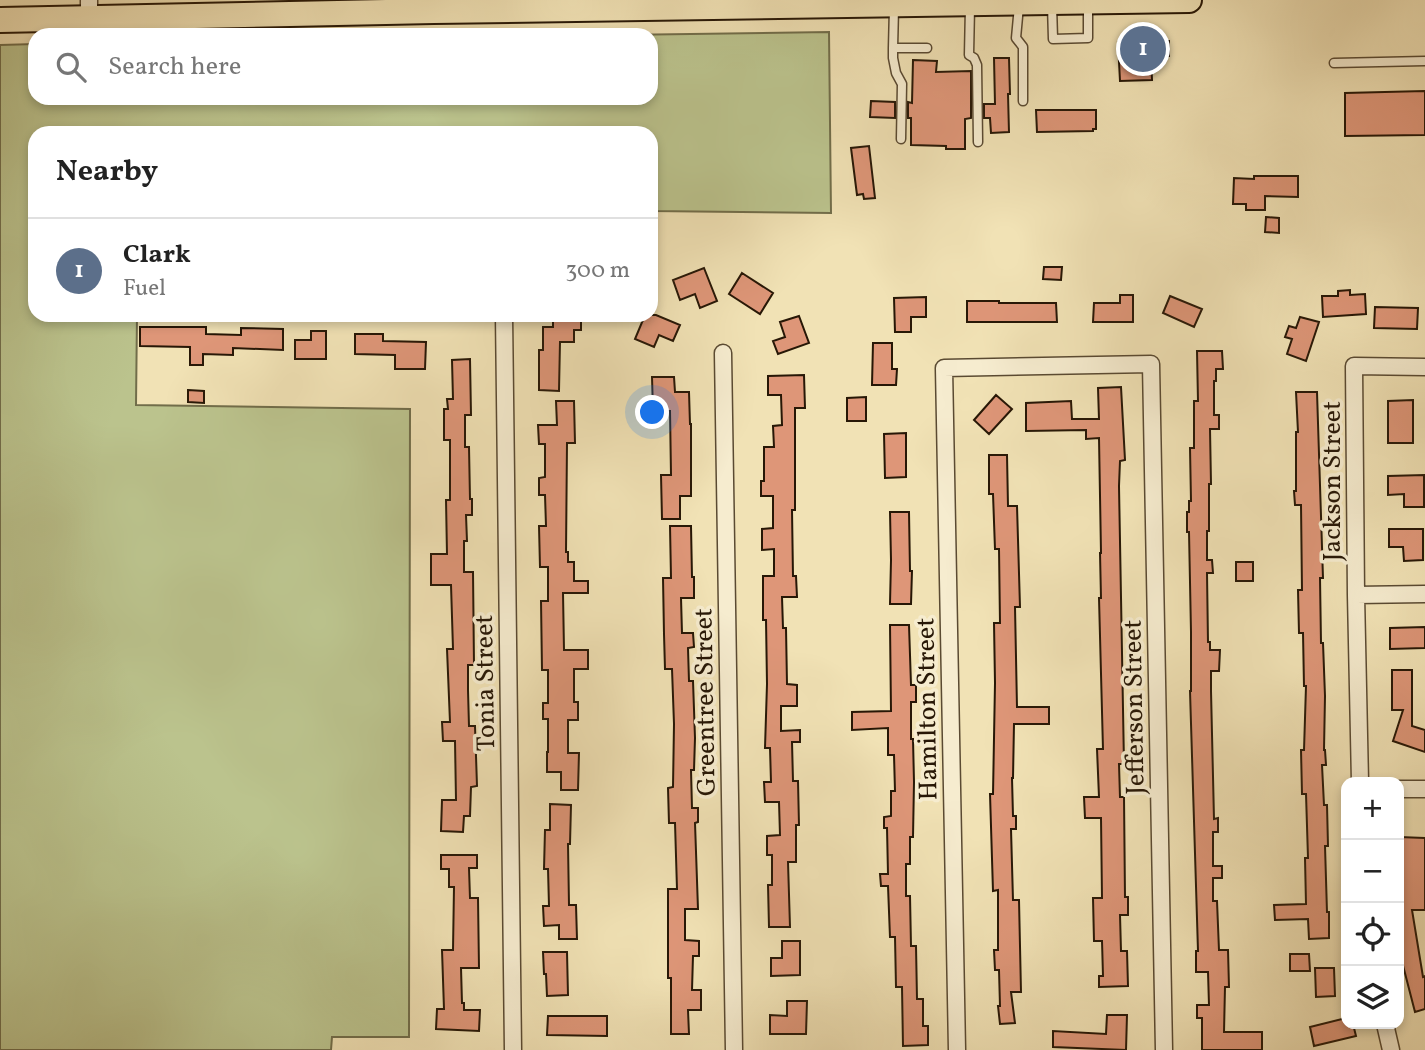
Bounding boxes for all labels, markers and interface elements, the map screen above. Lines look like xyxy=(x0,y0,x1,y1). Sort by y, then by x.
pin: 1 xyxy=(1120,23,1166,75)
search box xyxy=(28,28,658,105)
icon: search xyxy=(52,48,90,86)
text: Search here xyxy=(108,49,241,85)
text: Nearby xyxy=(56,151,158,193)
text: Clark xyxy=(123,237,191,273)
text: 1 xyxy=(74,255,84,287)
text: 300 m xyxy=(566,255,630,287)
text: Fuel xyxy=(123,273,166,305)
your location xyxy=(635,395,669,429)
street label: Jackson Street xyxy=(1315,401,1351,561)
street label: Greentree Street xyxy=(686,608,726,796)
street label: Tonia Street xyxy=(467,614,505,752)
street label: Hamilton Street xyxy=(908,617,948,801)
street label: Jefferson Street xyxy=(1115,619,1155,795)
map controls xyxy=(1341,777,1404,1029)
button: + xyxy=(1341,777,1404,840)
button: − xyxy=(1341,840,1404,903)
button: locate xyxy=(1341,903,1404,966)
button: layers xyxy=(1341,966,1404,1029)

